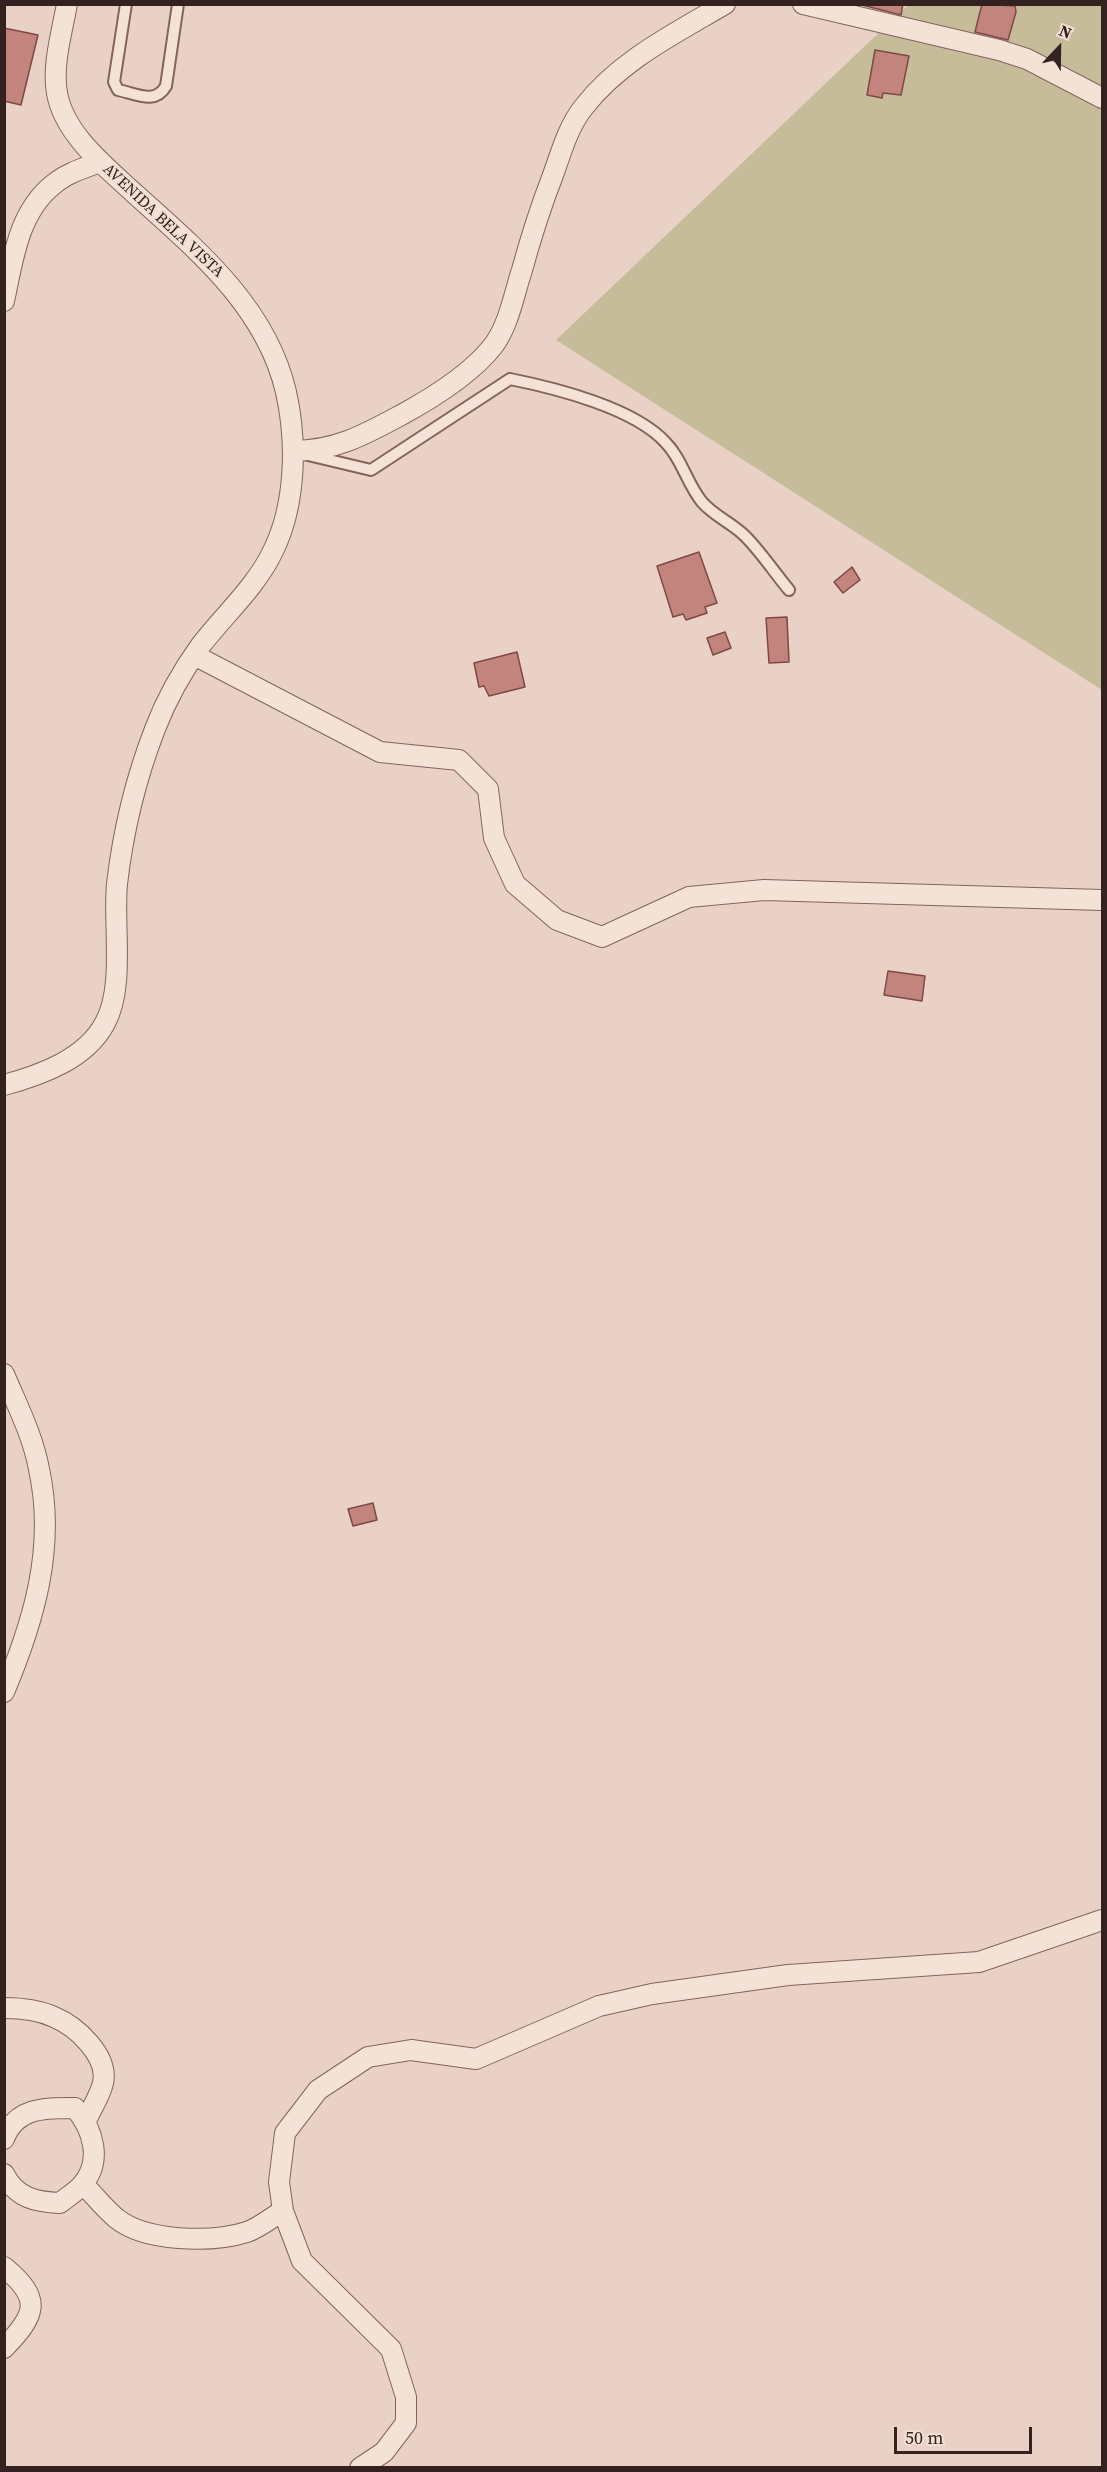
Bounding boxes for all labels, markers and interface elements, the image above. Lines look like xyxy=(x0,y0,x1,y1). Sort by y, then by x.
north arrow xyxy=(1029,18,1089,78)
text: N xyxy=(1056,19,1075,44)
street label: AVENIDA BELA VISTA xyxy=(98,160,228,282)
scale bar xyxy=(897,2415,1035,2453)
text: 50 m xyxy=(905,2425,943,2450)

